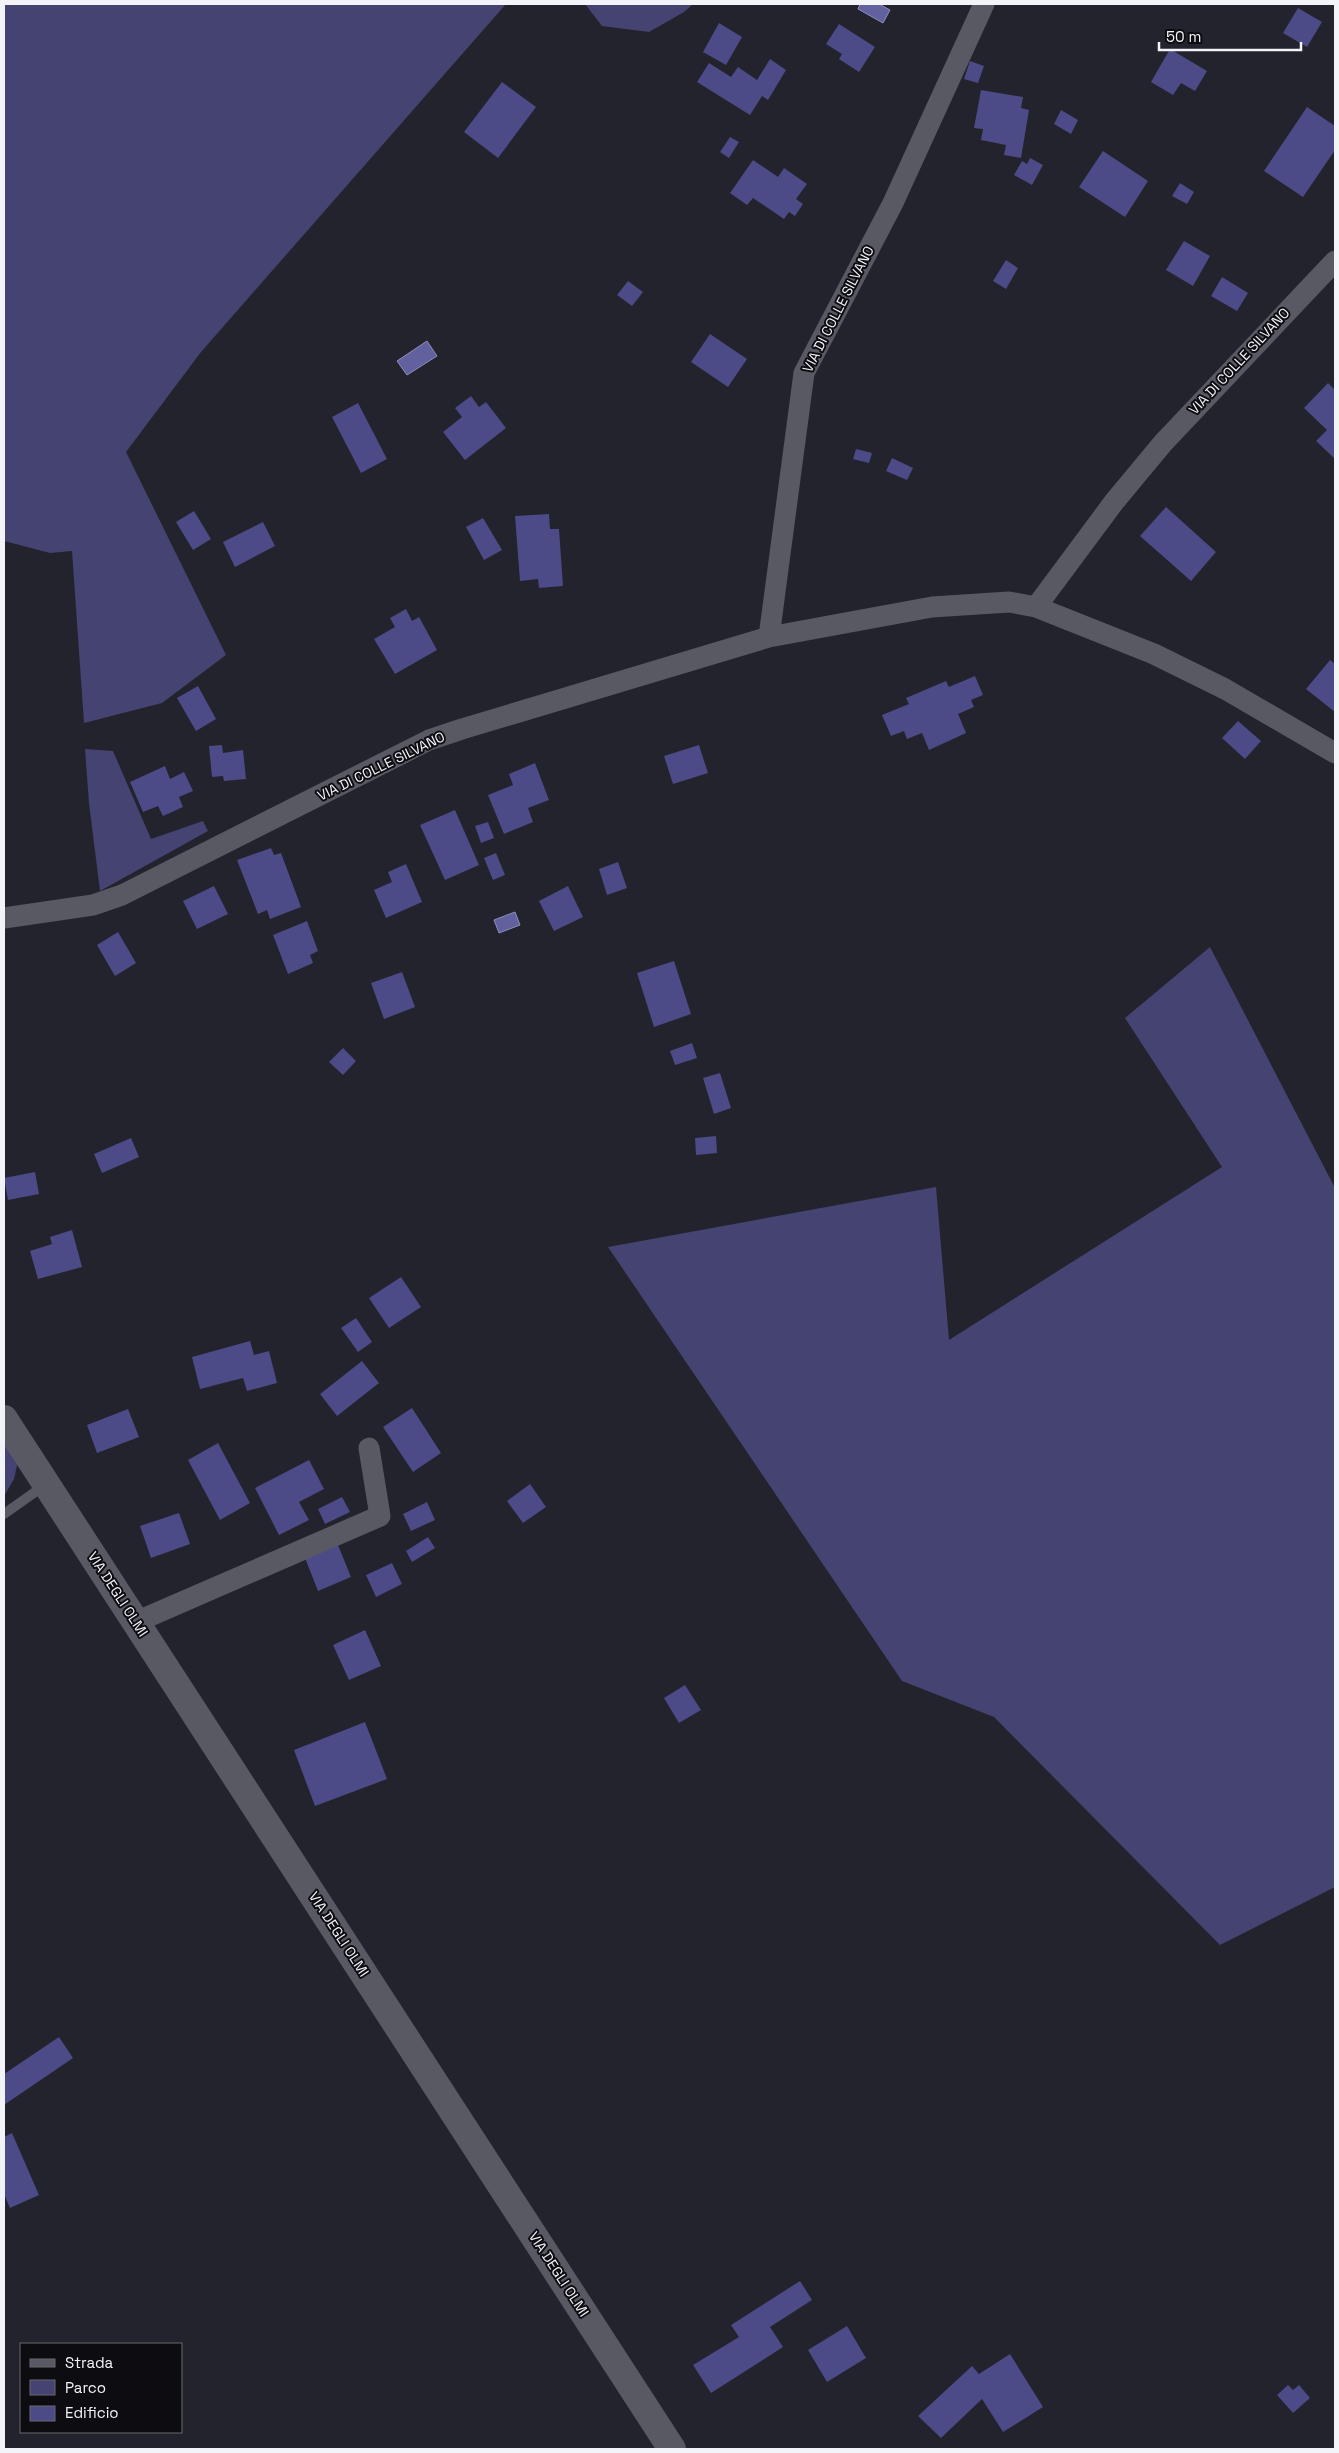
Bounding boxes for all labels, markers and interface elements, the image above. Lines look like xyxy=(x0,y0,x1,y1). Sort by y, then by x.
scale bar xyxy=(1159,20,1302,52)
text: 50 m xyxy=(1166,27,1201,46)
street label: VIA DI COLLE SILVANO xyxy=(798,243,878,375)
street label: VIA DI COLLE SILVANO xyxy=(1185,304,1293,418)
street label: VIA DI COLLE SILVANO xyxy=(314,727,448,805)
street label: VIA DEGLI OLMI xyxy=(84,1548,152,1640)
street label: VIA DEGLI OLMI xyxy=(305,1888,373,1980)
street label: VIA DEGLI OLMI xyxy=(525,2228,593,2320)
legend xyxy=(20,2343,182,2433)
text: Strada xyxy=(65,2353,114,2372)
text: Parco xyxy=(65,2378,106,2397)
text: Edificio xyxy=(65,2403,119,2422)

